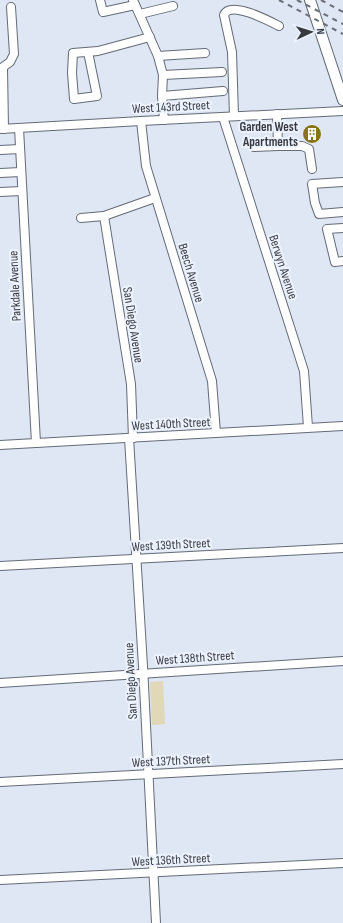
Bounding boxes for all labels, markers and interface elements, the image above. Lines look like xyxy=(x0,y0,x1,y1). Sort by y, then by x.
north arrow xyxy=(291,12,331,52)
text: N xyxy=(314,28,327,35)
street label: West 143rd Street xyxy=(132,97,210,117)
place label: Garden West Apartments xyxy=(239,119,299,150)
building icon: Garden West Apartments xyxy=(301,123,323,145)
street label: Berwyn Avenue xyxy=(265,233,301,301)
street label: Beech Avenue xyxy=(174,242,208,304)
street label: Parkdale Avenue xyxy=(5,250,25,322)
street label: San Diego Avenue xyxy=(119,286,147,364)
street label: West 140th Street xyxy=(131,414,211,434)
street label: West 139th Street xyxy=(131,535,211,555)
street label: San Diego Avenue xyxy=(121,642,141,720)
street label: West 138th Street xyxy=(155,647,235,669)
street label: West 137th Street xyxy=(131,751,211,771)
street label: West 136th Street xyxy=(131,850,211,870)

